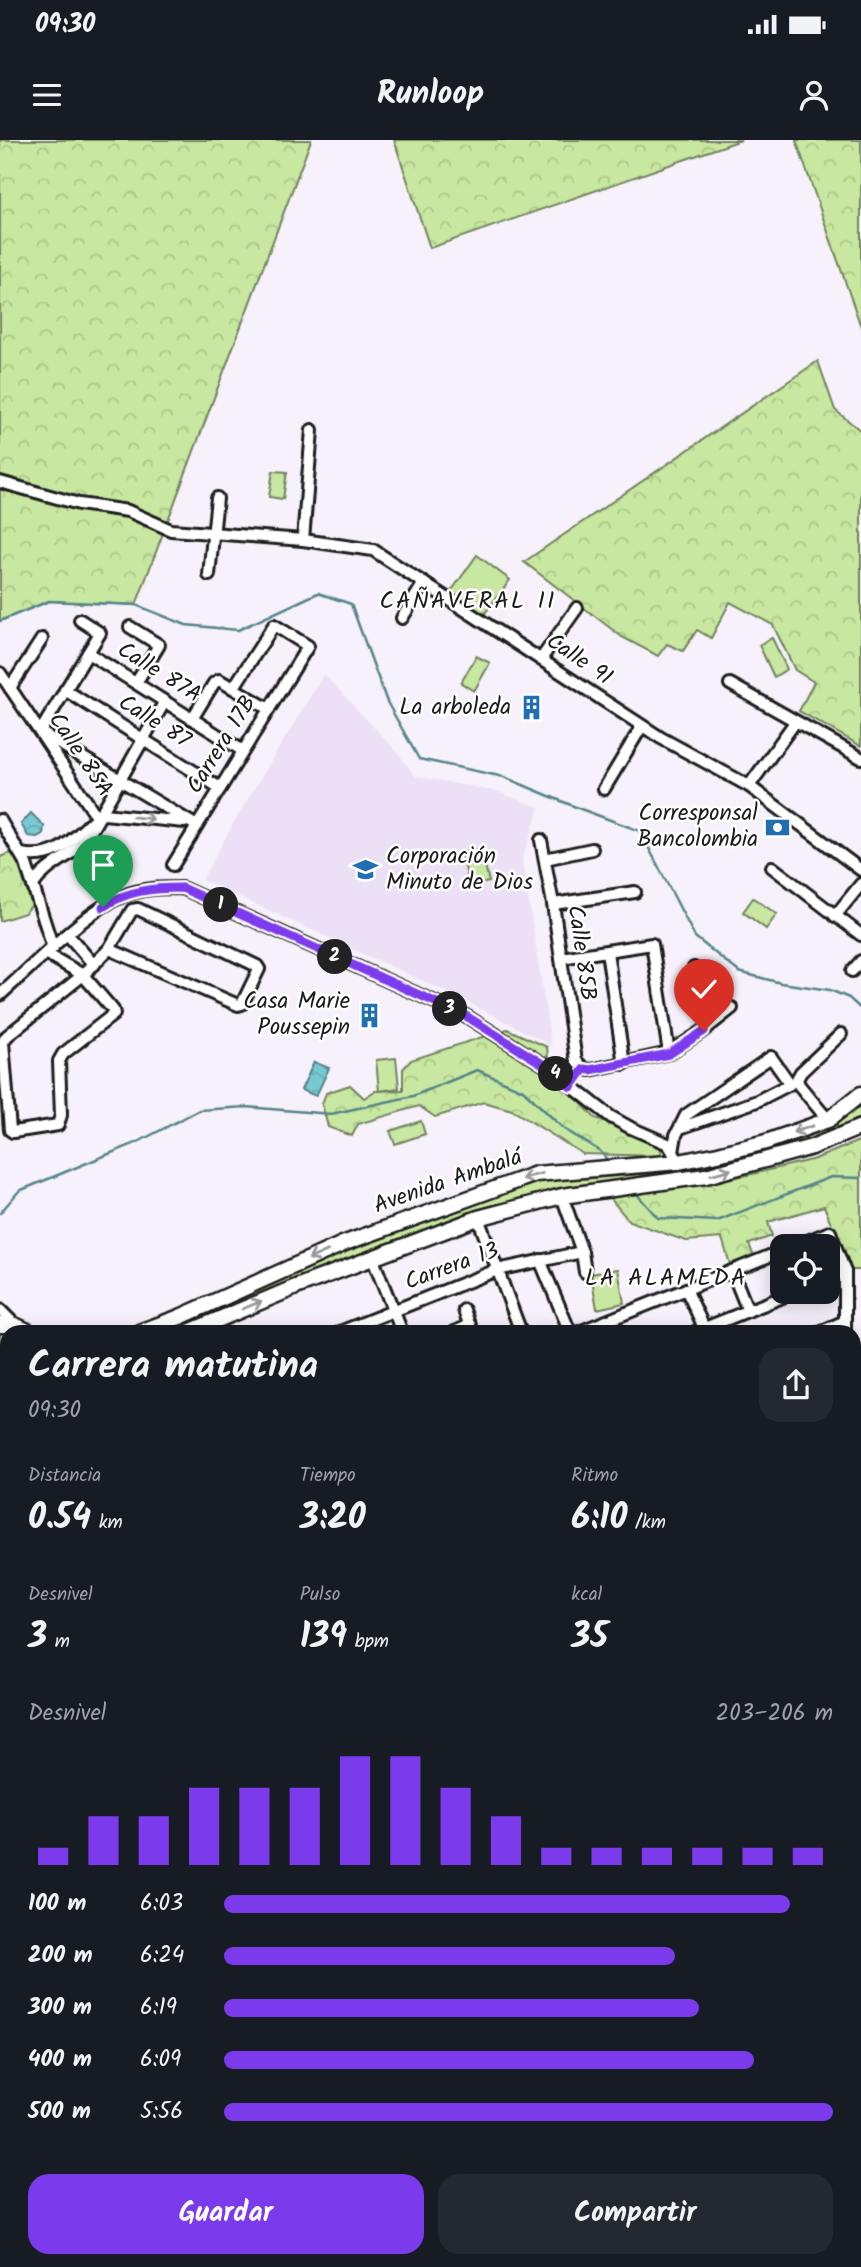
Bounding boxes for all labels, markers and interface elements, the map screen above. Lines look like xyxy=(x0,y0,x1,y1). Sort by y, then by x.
text: 09:30 xyxy=(35,4,95,46)
text: Runloop xyxy=(377,69,484,120)
icon: menu xyxy=(28,76,66,114)
icon: person xyxy=(795,76,833,114)
district label: CAÑAVERAL II xyxy=(380,582,556,621)
street label: Calle 91 xyxy=(538,624,620,696)
street label: Calle 87A xyxy=(110,633,208,713)
street label: Calle 87 xyxy=(111,686,199,759)
street label: Carrera 17B xyxy=(178,689,266,801)
place label: La arboleda xyxy=(399,690,511,726)
building icon: La arboleda xyxy=(517,694,545,722)
street label: Calle 85A xyxy=(38,705,122,805)
place label: Corresponsal Bancolombia xyxy=(637,796,758,858)
one-way arrow xyxy=(131,812,154,825)
bank icon: Corresponsal Bancolombia xyxy=(764,813,792,841)
pin xyxy=(73,835,133,907)
place label: Corporación Minuto de Dios xyxy=(386,839,533,901)
icon: arrive xyxy=(84,846,122,884)
school or university icon: Corporación Minuto de Dios xyxy=(352,856,380,884)
pin: 1 xyxy=(204,888,238,922)
text: 1 xyxy=(218,889,223,919)
street label: Calle 85B xyxy=(556,903,606,1003)
pin: 2 xyxy=(318,940,352,974)
text: 2 xyxy=(329,941,340,971)
pin xyxy=(674,959,734,1031)
icon: check xyxy=(685,970,723,1008)
place label: Casa Marie Poussepin xyxy=(243,984,350,1046)
pin: 3 xyxy=(433,992,468,1026)
text: 3 xyxy=(444,993,455,1023)
building icon: Casa Marie Poussepin xyxy=(356,1001,384,1029)
pin: 4 xyxy=(538,1056,574,1091)
text: 4 xyxy=(550,1058,561,1088)
one-way arrow xyxy=(793,1124,815,1136)
street label: Avenida Ambalá xyxy=(369,1139,529,1224)
one-way arrow xyxy=(709,1165,732,1178)
one-way arrow xyxy=(521,1171,543,1184)
street label: Carrera 13 xyxy=(400,1233,504,1301)
map controls xyxy=(770,1234,840,1304)
button: locate xyxy=(770,1234,840,1304)
one-way arrow xyxy=(308,1248,329,1262)
district label: LA ALAMEDA xyxy=(585,1259,747,1298)
one-way arrow xyxy=(241,1298,262,1311)
text: Carrera matutina xyxy=(28,1337,318,1397)
button: share xyxy=(759,1348,833,1422)
text: 09:30 xyxy=(28,1393,81,1429)
text: Distancia xyxy=(28,1461,101,1491)
text: Tiempo xyxy=(300,1461,356,1491)
text: Ritmo xyxy=(571,1461,618,1491)
text: 0.54 xyxy=(28,1491,91,1547)
text: 3:20 xyxy=(300,1491,366,1547)
text: 6:10 xyxy=(571,1491,627,1547)
text: km xyxy=(91,1508,123,1538)
text: /km xyxy=(627,1508,666,1538)
text: Desnivel xyxy=(28,1580,93,1610)
text: Pulso xyxy=(300,1580,340,1610)
text: kcal xyxy=(571,1580,602,1610)
text: 3 xyxy=(28,1610,47,1666)
text: 139 xyxy=(300,1610,347,1666)
text: 35 xyxy=(571,1610,608,1666)
text: m xyxy=(47,1627,70,1657)
text: bpm xyxy=(347,1627,389,1657)
text: Desnivel xyxy=(28,1696,106,1732)
text: 203–206 m xyxy=(716,1696,833,1732)
text: 100 m xyxy=(28,1886,86,1922)
text: 6:03 xyxy=(140,1886,183,1922)
text: 200 m xyxy=(28,1938,93,1974)
text: 6:24 xyxy=(140,1938,184,1974)
text: 300 m xyxy=(28,1990,92,2026)
text: 6:19 xyxy=(140,1990,177,2026)
text: 400 m xyxy=(28,2042,92,2078)
text: 6:09 xyxy=(140,2042,181,2078)
text: 500 m xyxy=(28,2094,91,2130)
text: 5:56 xyxy=(140,2094,183,2130)
button: Guardar xyxy=(28,2174,424,2254)
button: Compartir xyxy=(438,2174,833,2254)

